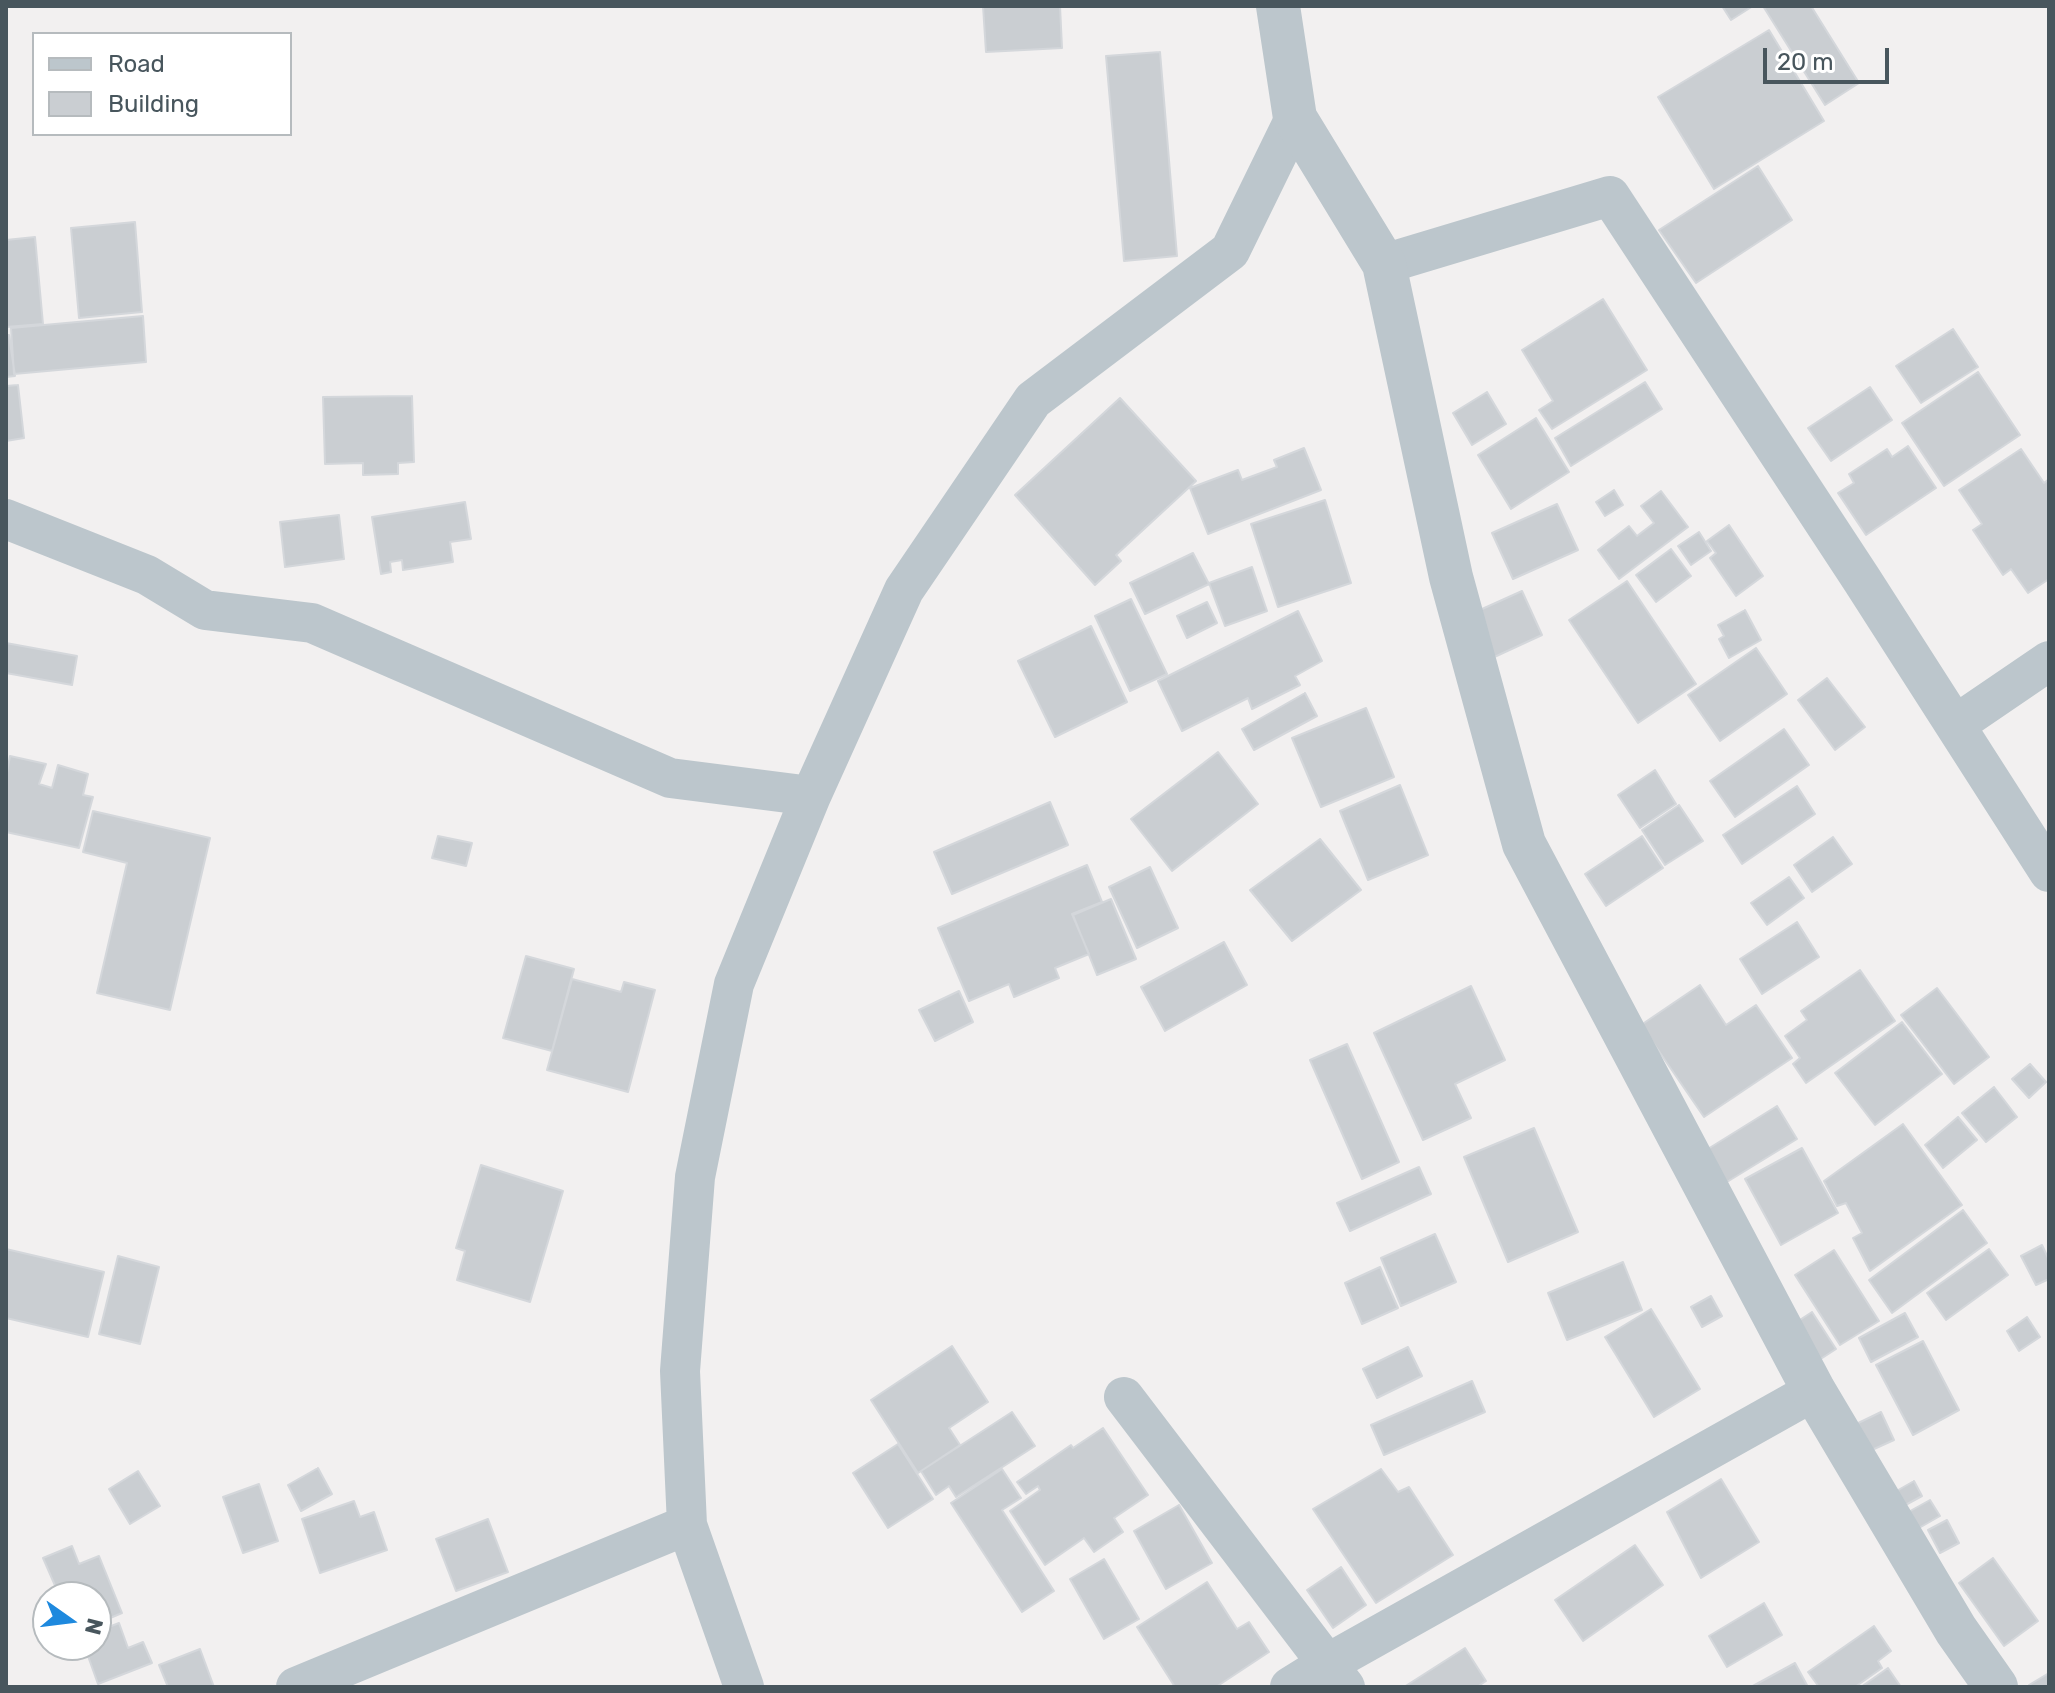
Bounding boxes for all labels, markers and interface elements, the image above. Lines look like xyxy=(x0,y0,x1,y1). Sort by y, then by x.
legend xyxy=(32,32,292,136)
scale bar xyxy=(1767,32,1893,82)
text: 20 m xyxy=(1777,48,1834,76)
text: Road xyxy=(108,50,165,78)
text: Building xyxy=(108,90,199,118)
north arrow xyxy=(32,1581,112,1661)
text: N xyxy=(79,1615,109,1637)

